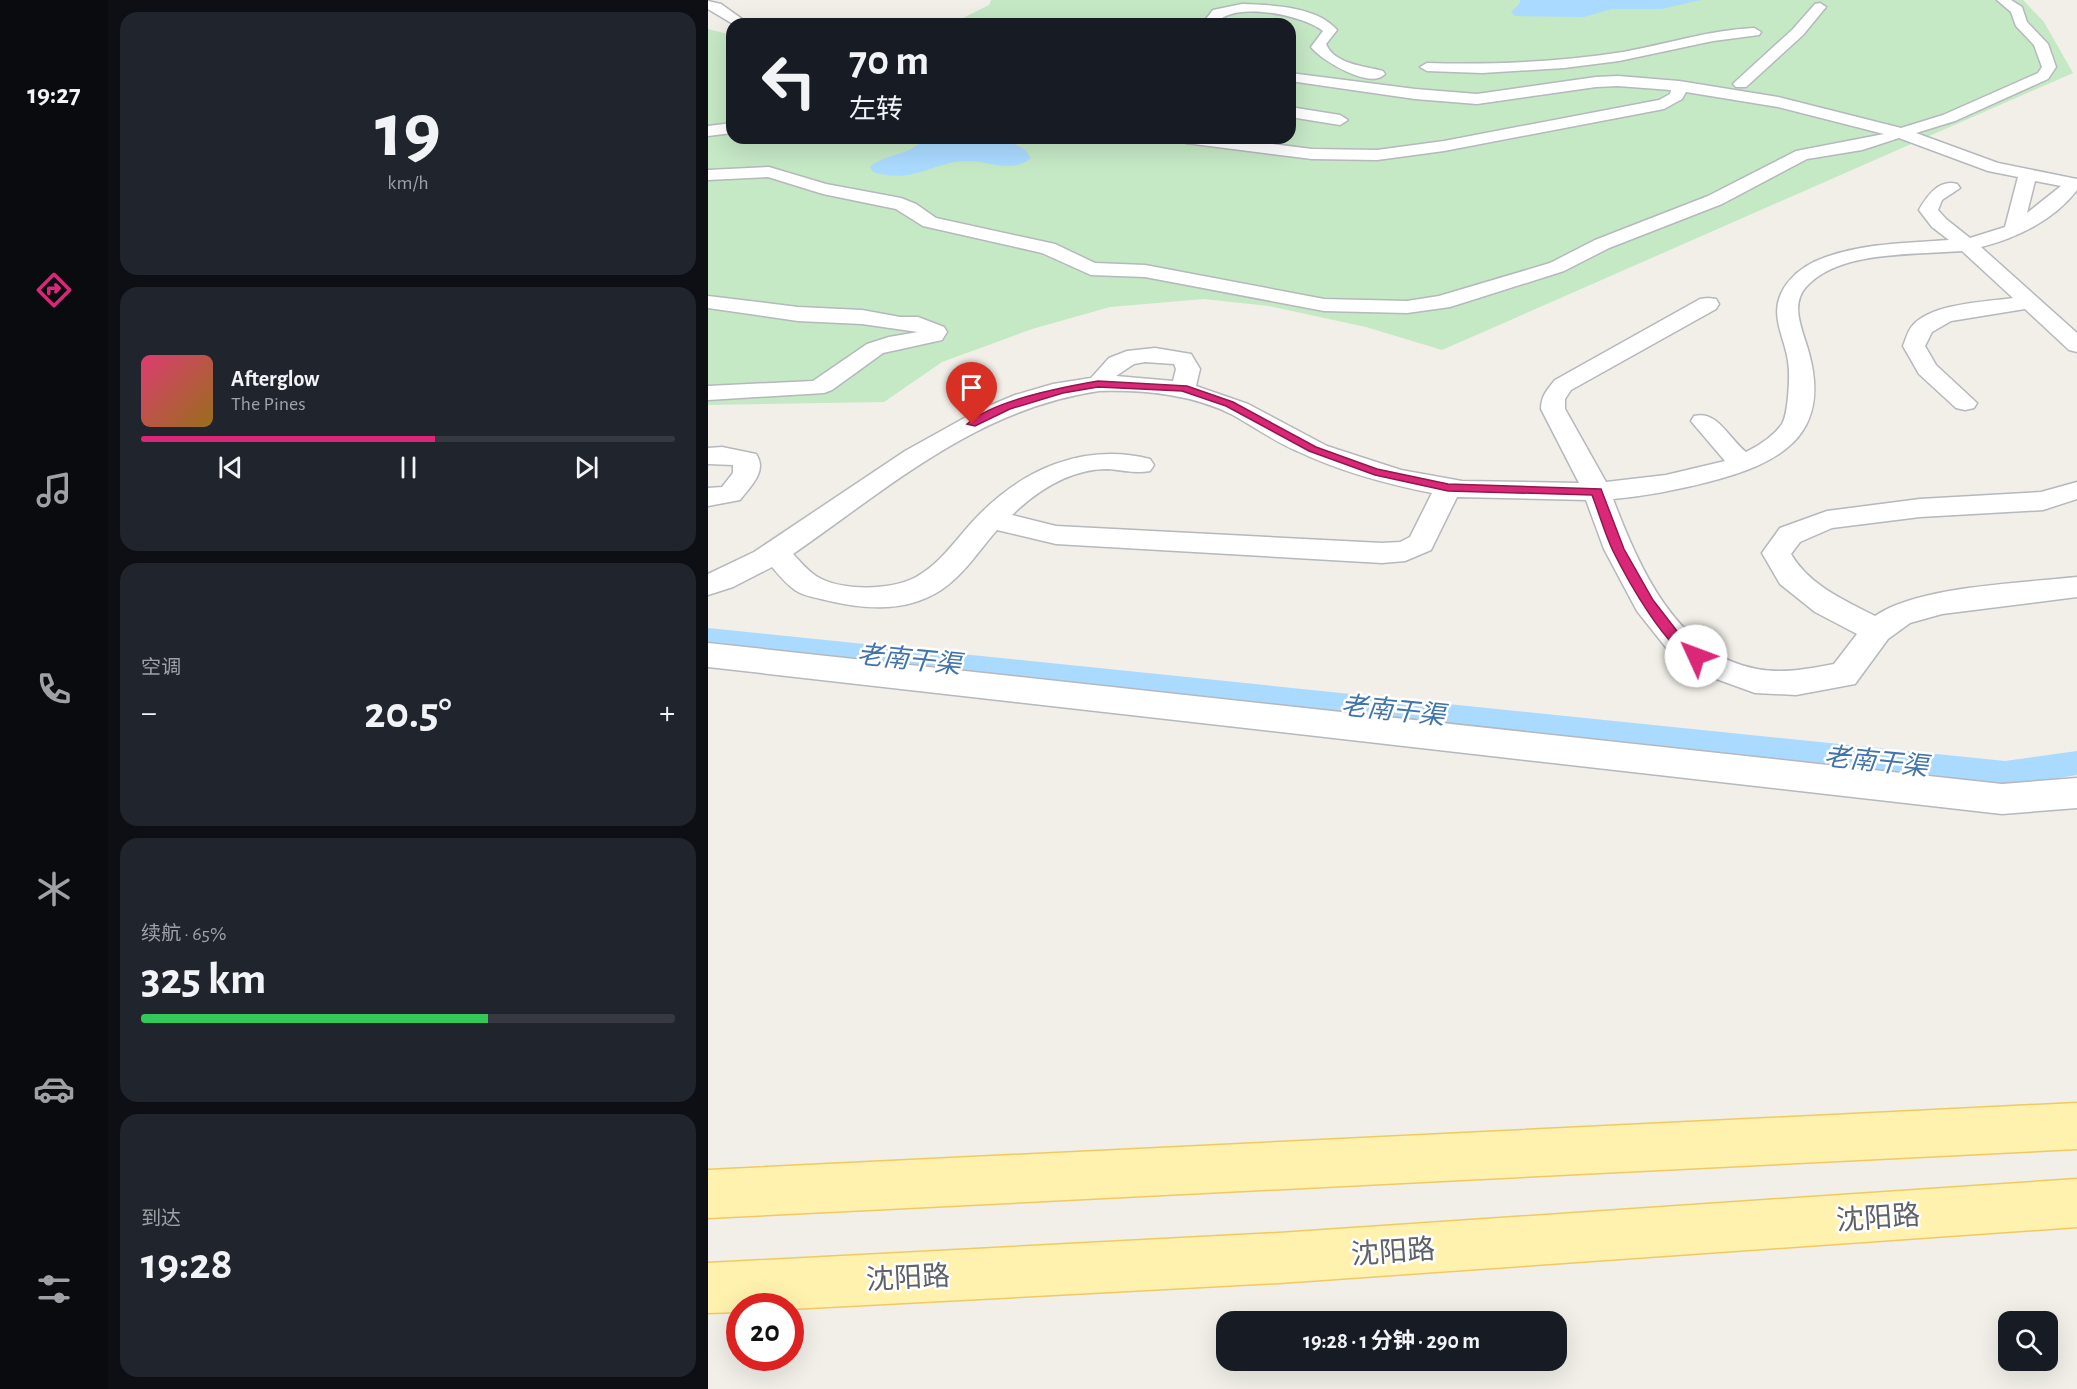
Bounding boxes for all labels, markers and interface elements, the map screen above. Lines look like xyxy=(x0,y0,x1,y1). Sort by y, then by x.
text: 70 m xyxy=(849,40,929,82)
icon: left xyxy=(750,42,828,120)
text: 19:27 xyxy=(27,81,81,108)
text: 19 xyxy=(375,93,441,171)
text: 左转 xyxy=(849,96,903,123)
text: km/h xyxy=(387,173,429,193)
icon: directions xyxy=(33,269,75,311)
pin xyxy=(946,362,997,424)
text: Afterglow xyxy=(231,368,319,390)
icon: arrive xyxy=(955,371,988,404)
text: The Pines xyxy=(231,394,306,414)
icon: previous xyxy=(214,451,247,484)
icon: pause xyxy=(392,451,425,484)
icon: next xyxy=(570,451,603,484)
icon: music xyxy=(33,469,75,511)
position arrow xyxy=(1664,624,1728,688)
water label: 老南干渠 xyxy=(856,641,966,679)
text: 空调 xyxy=(141,658,181,678)
icon: phone xyxy=(33,668,75,710)
text: 20.5° xyxy=(364,691,452,736)
water label: 老南干渠 xyxy=(1340,692,1450,730)
text: − xyxy=(141,697,157,730)
text: + xyxy=(659,697,675,730)
water label: 老南干渠 xyxy=(1823,743,1933,781)
icon: climate xyxy=(33,868,75,910)
text: 续航 · 65% xyxy=(141,924,226,944)
text: 325 km xyxy=(141,957,266,1002)
icon: car xyxy=(33,1068,75,1110)
street label: 沈阳路 xyxy=(1835,1200,1921,1236)
text: 到达 xyxy=(141,1209,181,1229)
street label: 沈阳路 xyxy=(1350,1234,1436,1270)
text: 19:28 xyxy=(141,1242,233,1287)
street label: 沈阳路 xyxy=(865,1261,951,1295)
icon: filters xyxy=(33,1268,75,1310)
speed limit sign: 20 xyxy=(726,1293,804,1371)
map controls xyxy=(1998,1311,2058,1371)
button: search xyxy=(1998,1311,2058,1371)
text: 19:28 · 1 分钟 · 290 m xyxy=(1303,1330,1480,1352)

